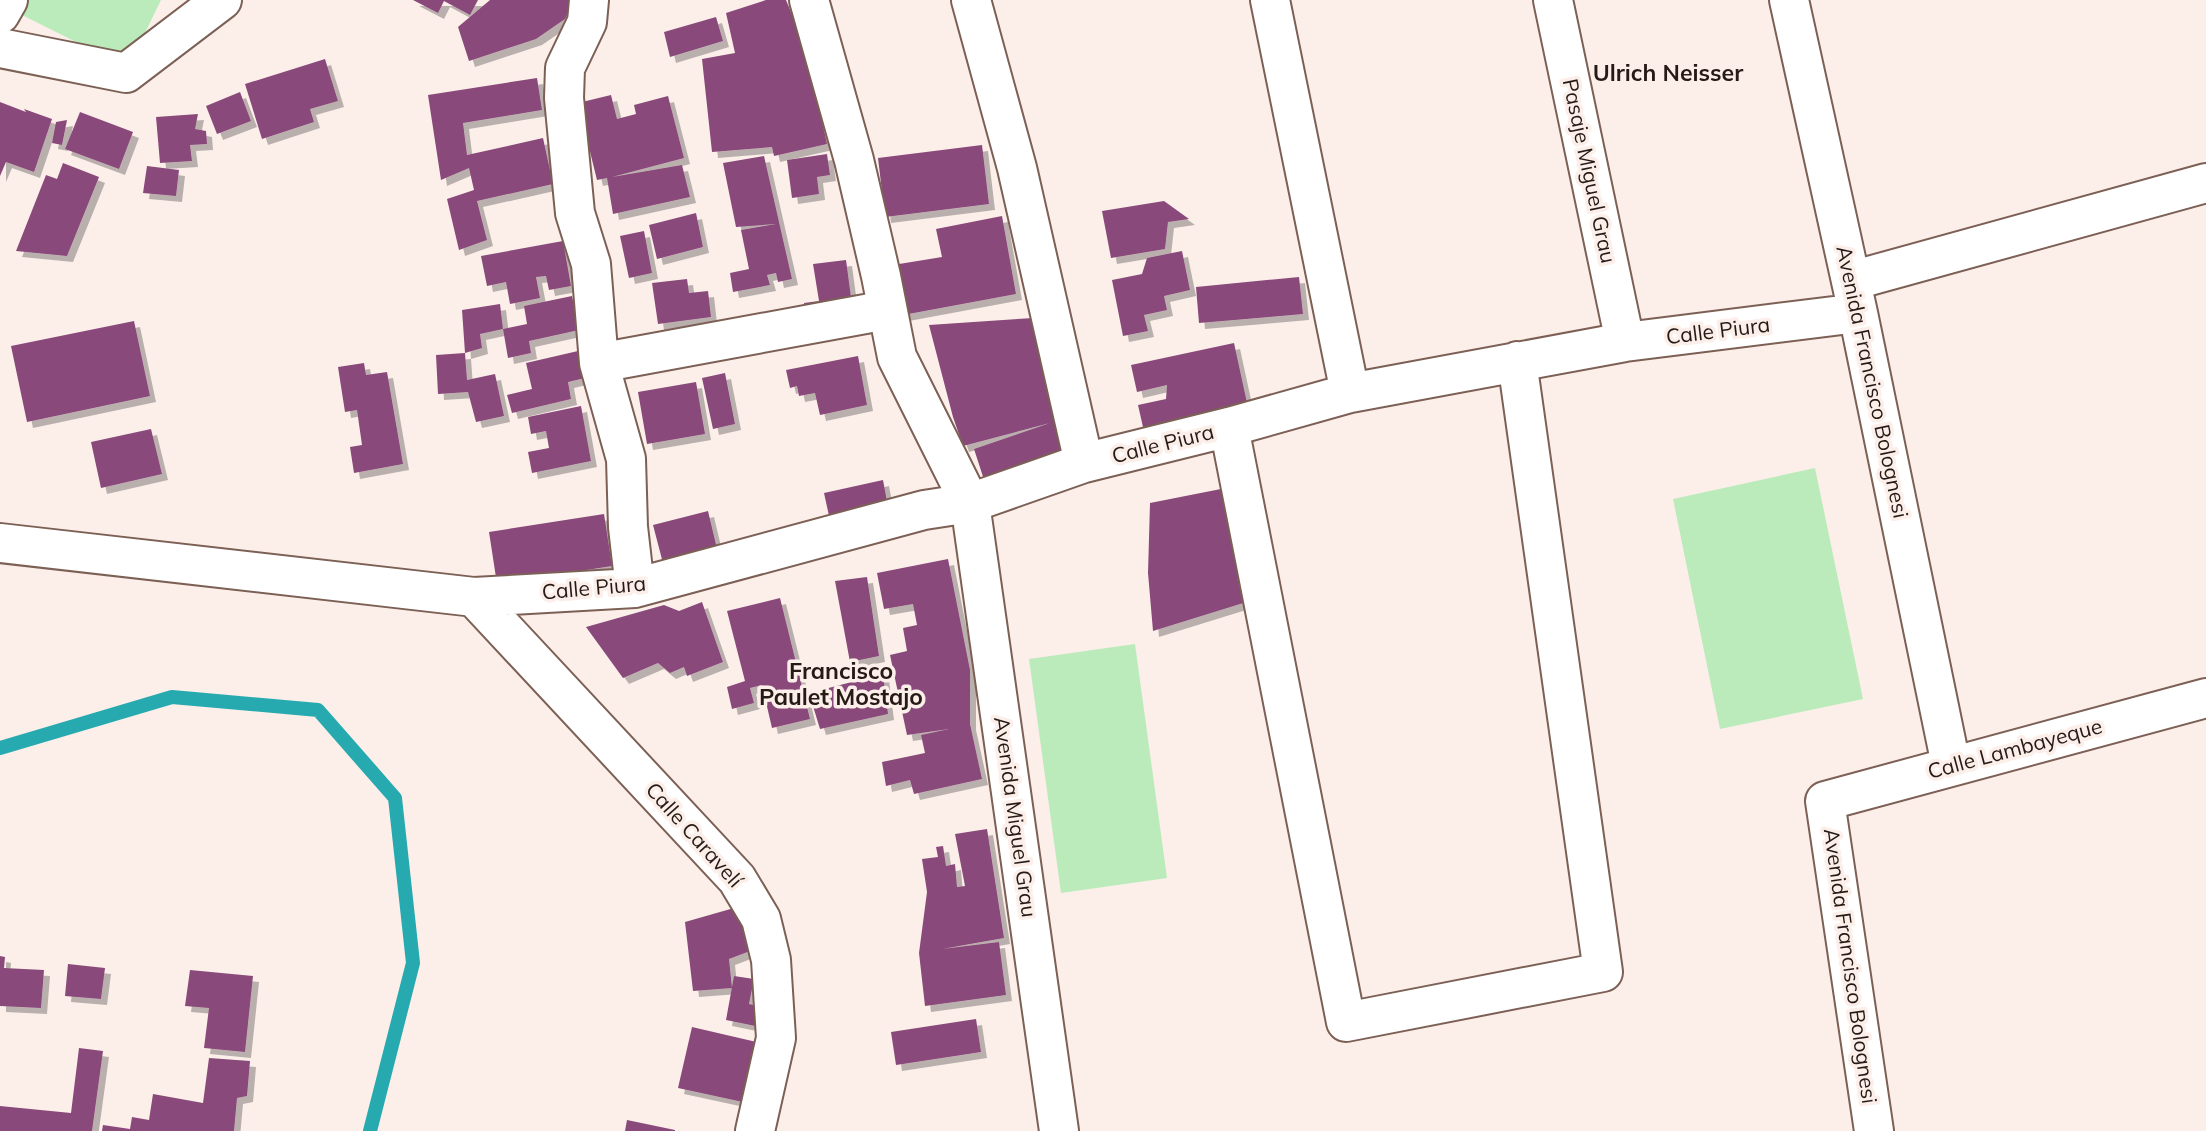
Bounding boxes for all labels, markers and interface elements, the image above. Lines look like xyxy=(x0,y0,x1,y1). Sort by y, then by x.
district label: Ulrich Neisser xyxy=(1593,58,1743,87)
street label: Pasaje Miguel Grau xyxy=(1558,76,1622,265)
street label: Avenida Francisco Bolognesi xyxy=(1831,243,1915,520)
street label: Calle Piura xyxy=(1664,311,1771,349)
street label: Calle Piura xyxy=(1109,418,1217,468)
street label: Calle Piura xyxy=(541,570,647,605)
district label: Francisco Paulet Mostajo xyxy=(759,656,923,711)
street label: Calle Lambayeque xyxy=(1925,712,2105,784)
street label: Avenida Miguel Grau xyxy=(989,715,1043,919)
street label: Calle Caravelí xyxy=(641,776,749,893)
street label: Avenida Francisco Bolognesi xyxy=(1819,826,1883,1105)

